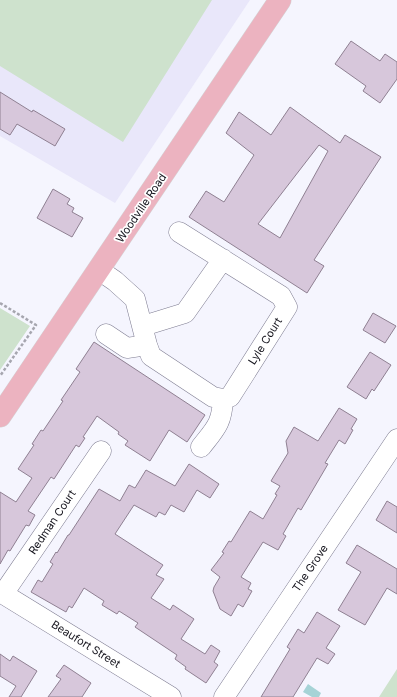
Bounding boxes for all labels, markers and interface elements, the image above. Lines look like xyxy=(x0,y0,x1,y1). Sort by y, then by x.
street label: Woodville Road xyxy=(113,171,169,245)
street label: Lyle Court xyxy=(245,315,285,367)
street label: Redman Court xyxy=(25,487,79,557)
street label: The Grove xyxy=(289,542,331,594)
street label: Beaufort Street xyxy=(49,617,123,671)

